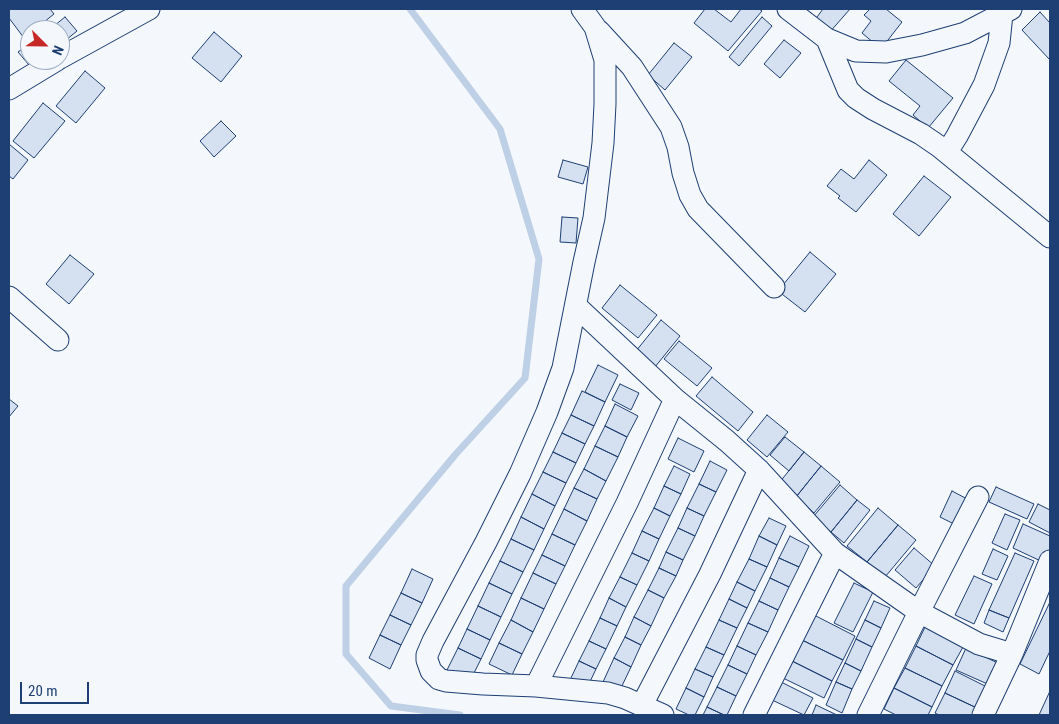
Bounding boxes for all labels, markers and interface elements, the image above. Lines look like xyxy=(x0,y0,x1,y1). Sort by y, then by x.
north arrow xyxy=(20,20,70,70)
text: N xyxy=(49,43,67,58)
scale bar xyxy=(22,672,91,704)
text: 20 m xyxy=(28,682,58,700)

